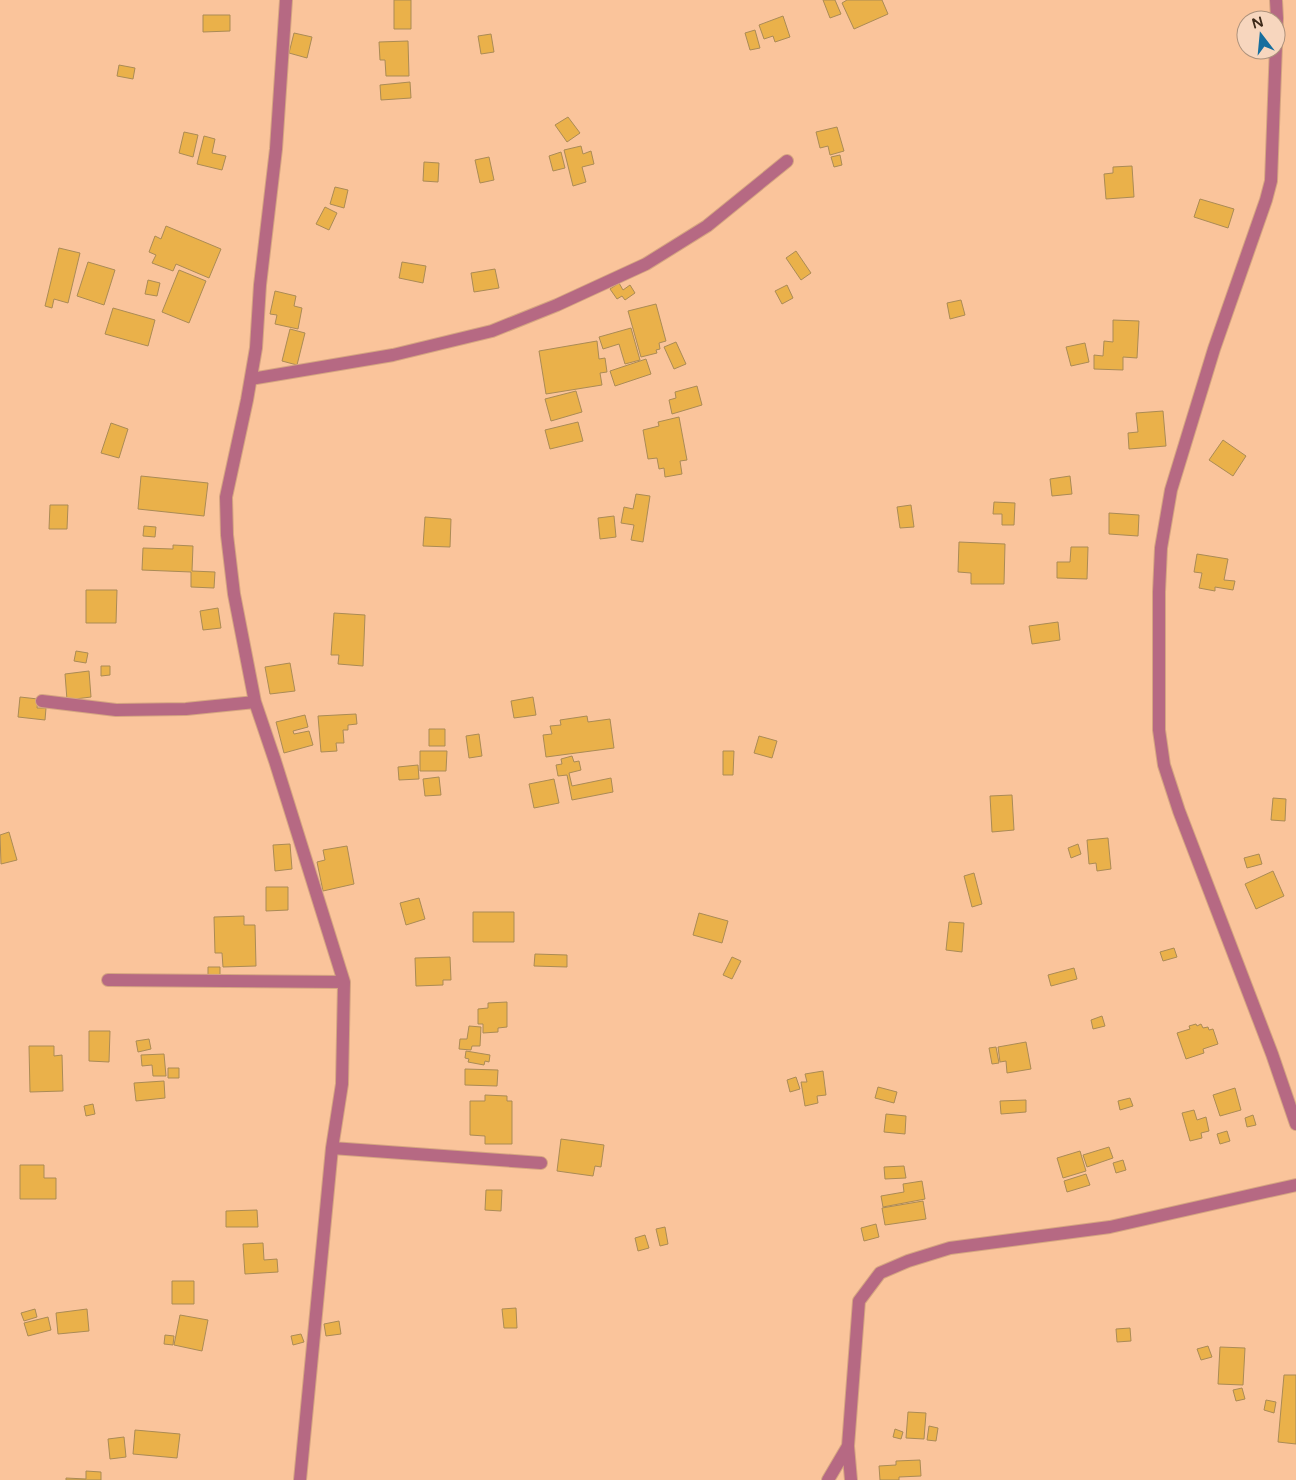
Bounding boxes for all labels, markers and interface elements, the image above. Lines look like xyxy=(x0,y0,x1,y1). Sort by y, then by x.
north arrow xyxy=(1236,10,1286,60)
text: N xyxy=(1250,13,1265,33)

